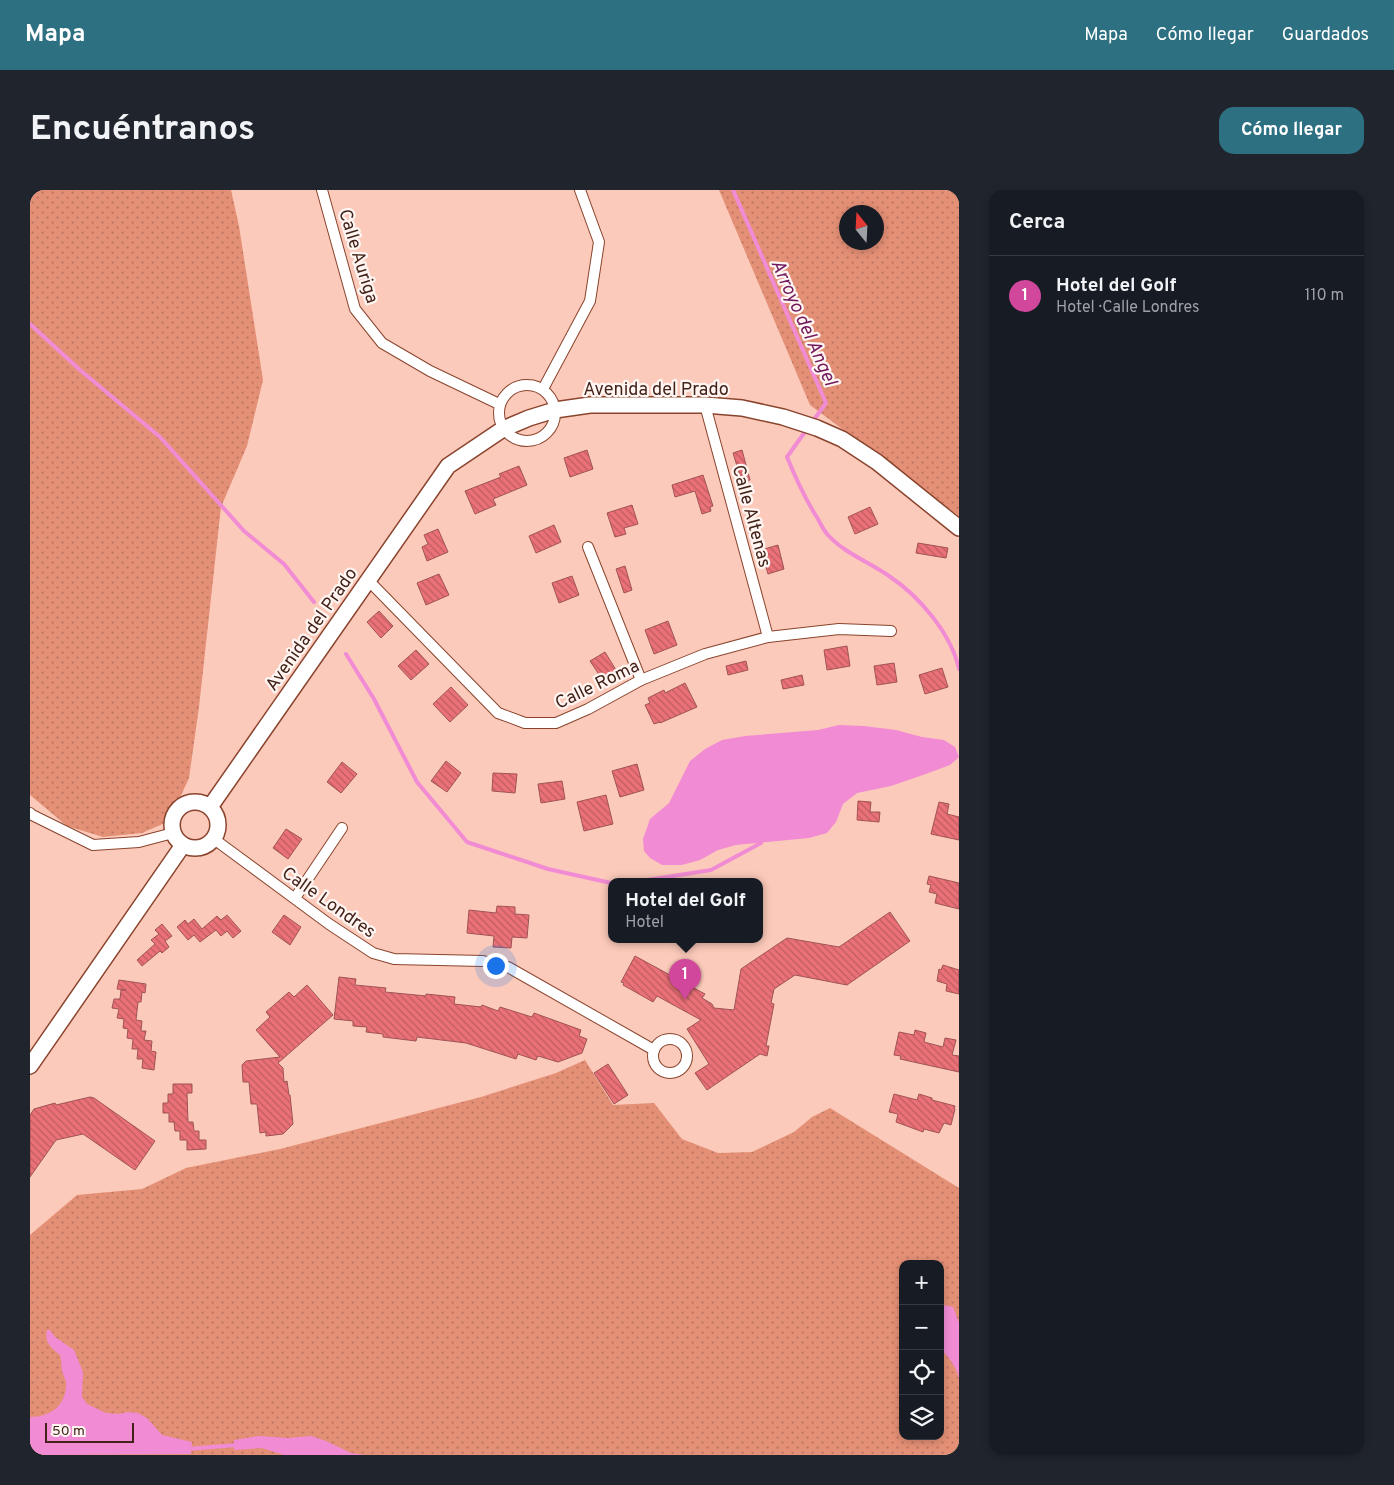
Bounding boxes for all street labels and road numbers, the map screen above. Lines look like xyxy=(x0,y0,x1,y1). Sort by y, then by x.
street label: Calle Auriga xyxy=(332,207,383,306)
street label: Avenida del Prado xyxy=(583,379,729,402)
street label: Calle Altenas xyxy=(726,463,775,570)
street label: Avenida del Prado xyxy=(261,564,363,696)
street label: Calle Roma xyxy=(552,655,643,716)
street label: Calle Londres xyxy=(277,862,380,944)

